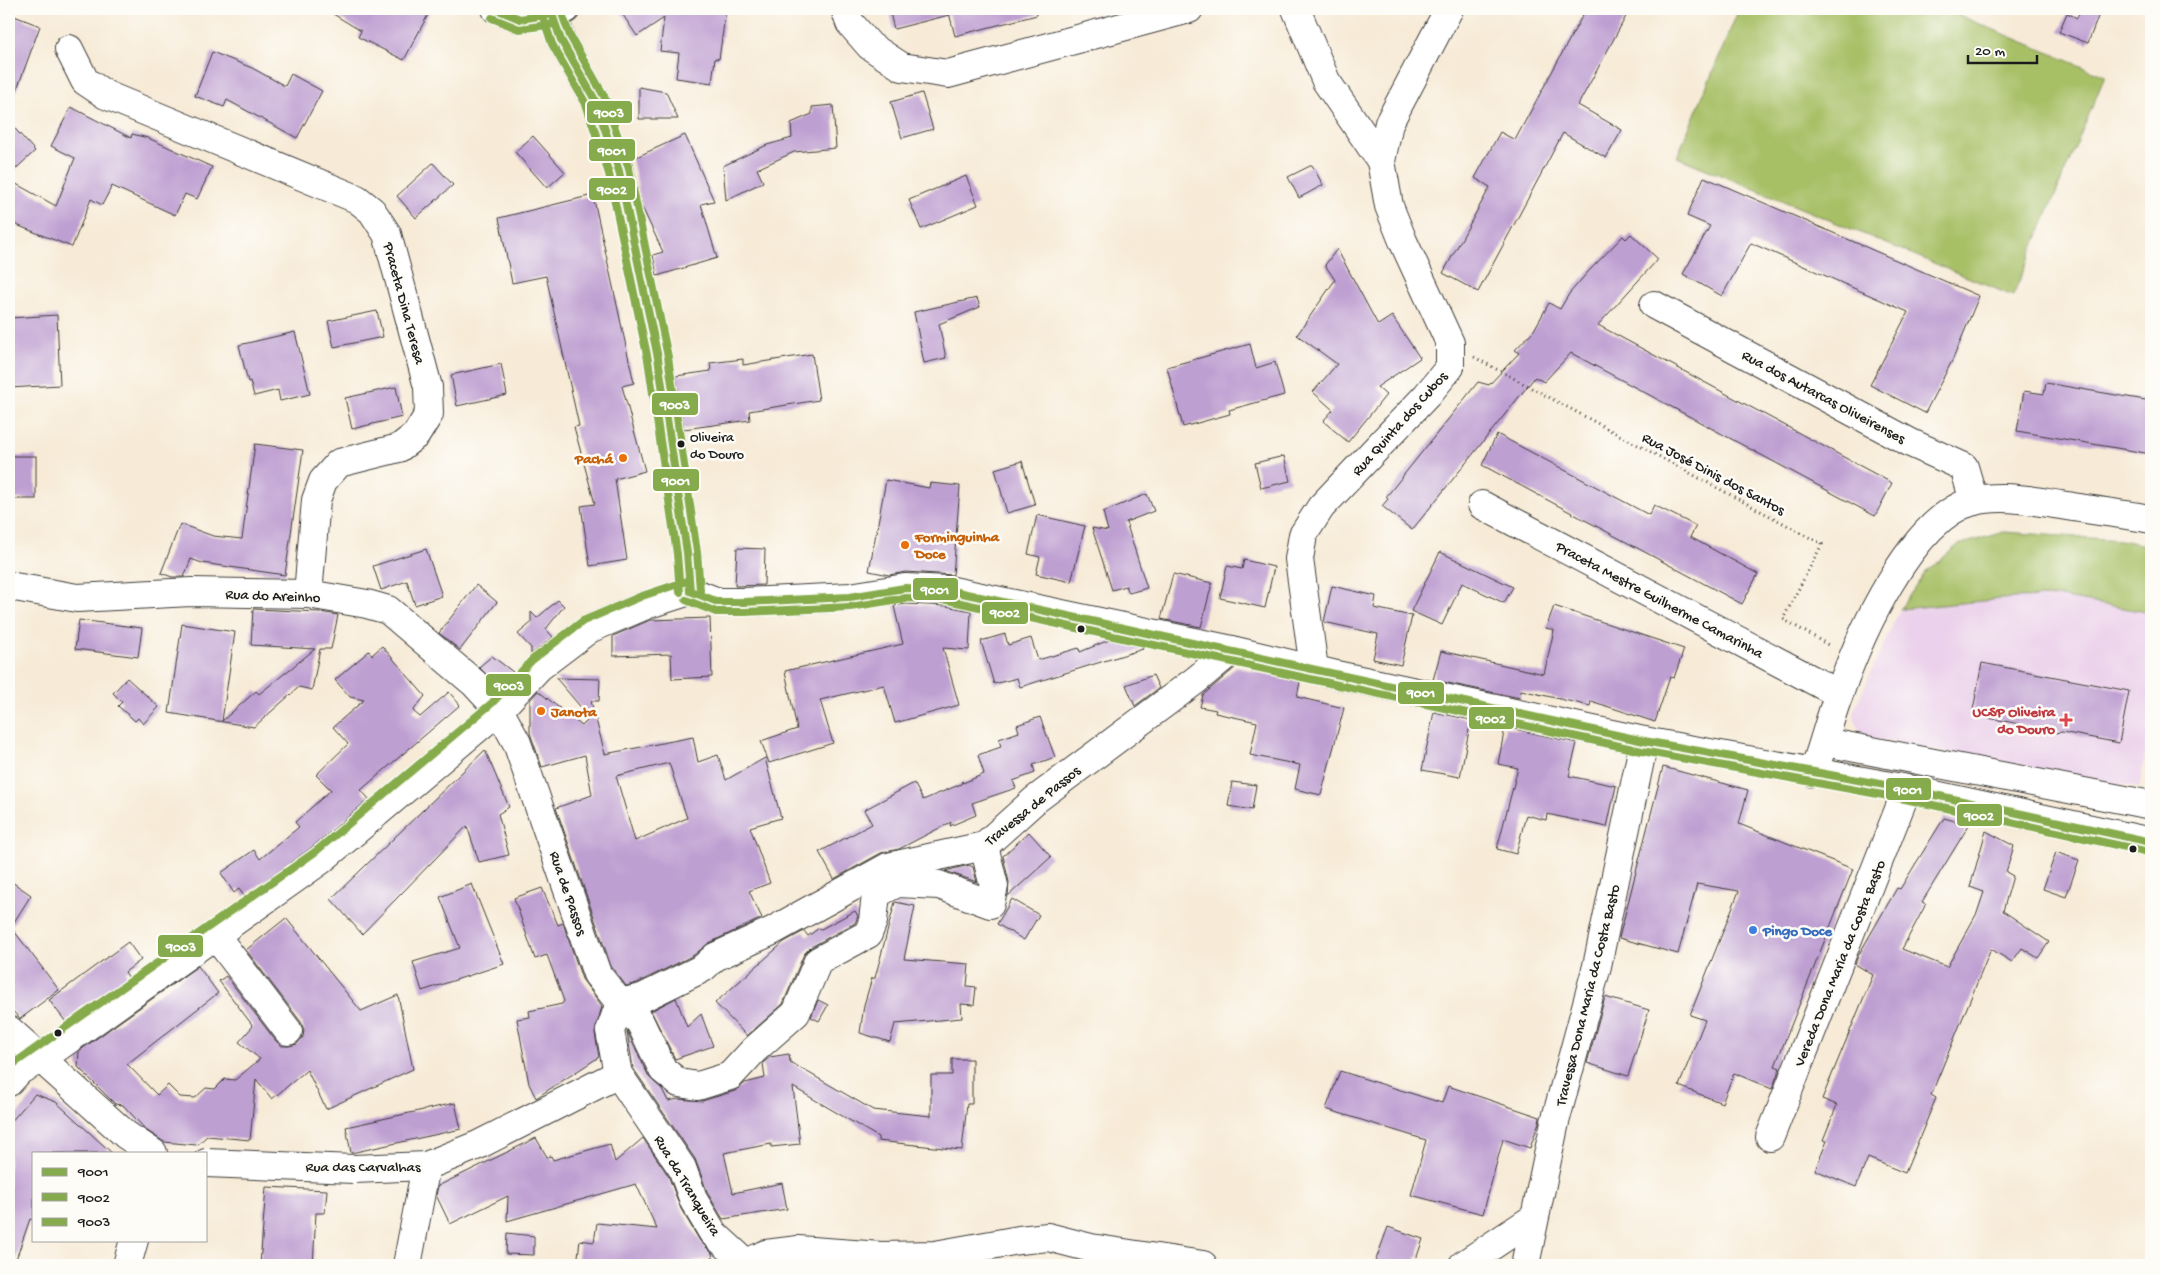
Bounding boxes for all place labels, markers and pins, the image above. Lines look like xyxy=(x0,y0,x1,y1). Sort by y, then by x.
place label: Oliveira do Douro xyxy=(690,430,744,464)
marker: Oliveira do Douro xyxy=(676,439,686,449)
place label: Pachá xyxy=(574,451,614,469)
marker: Pachá xyxy=(617,452,629,464)
place label: Forminguinha Doce xyxy=(913,529,1000,564)
marker: Forminguinha Doce xyxy=(899,539,911,551)
unlabelled marker xyxy=(1076,624,1086,634)
place label: Janota xyxy=(550,704,597,722)
place label: UCSP Oliveira do Douro xyxy=(1973,704,2056,739)
marker: Janota xyxy=(535,705,547,717)
marker: UCSP Oliveira do Douro xyxy=(2059,713,2073,727)
unlabelled marker xyxy=(2128,844,2138,854)
place label: Pingo Doce xyxy=(1762,923,1833,941)
marker: Pingo Doce xyxy=(1747,924,1759,936)
unlabelled marker xyxy=(53,1028,63,1038)

